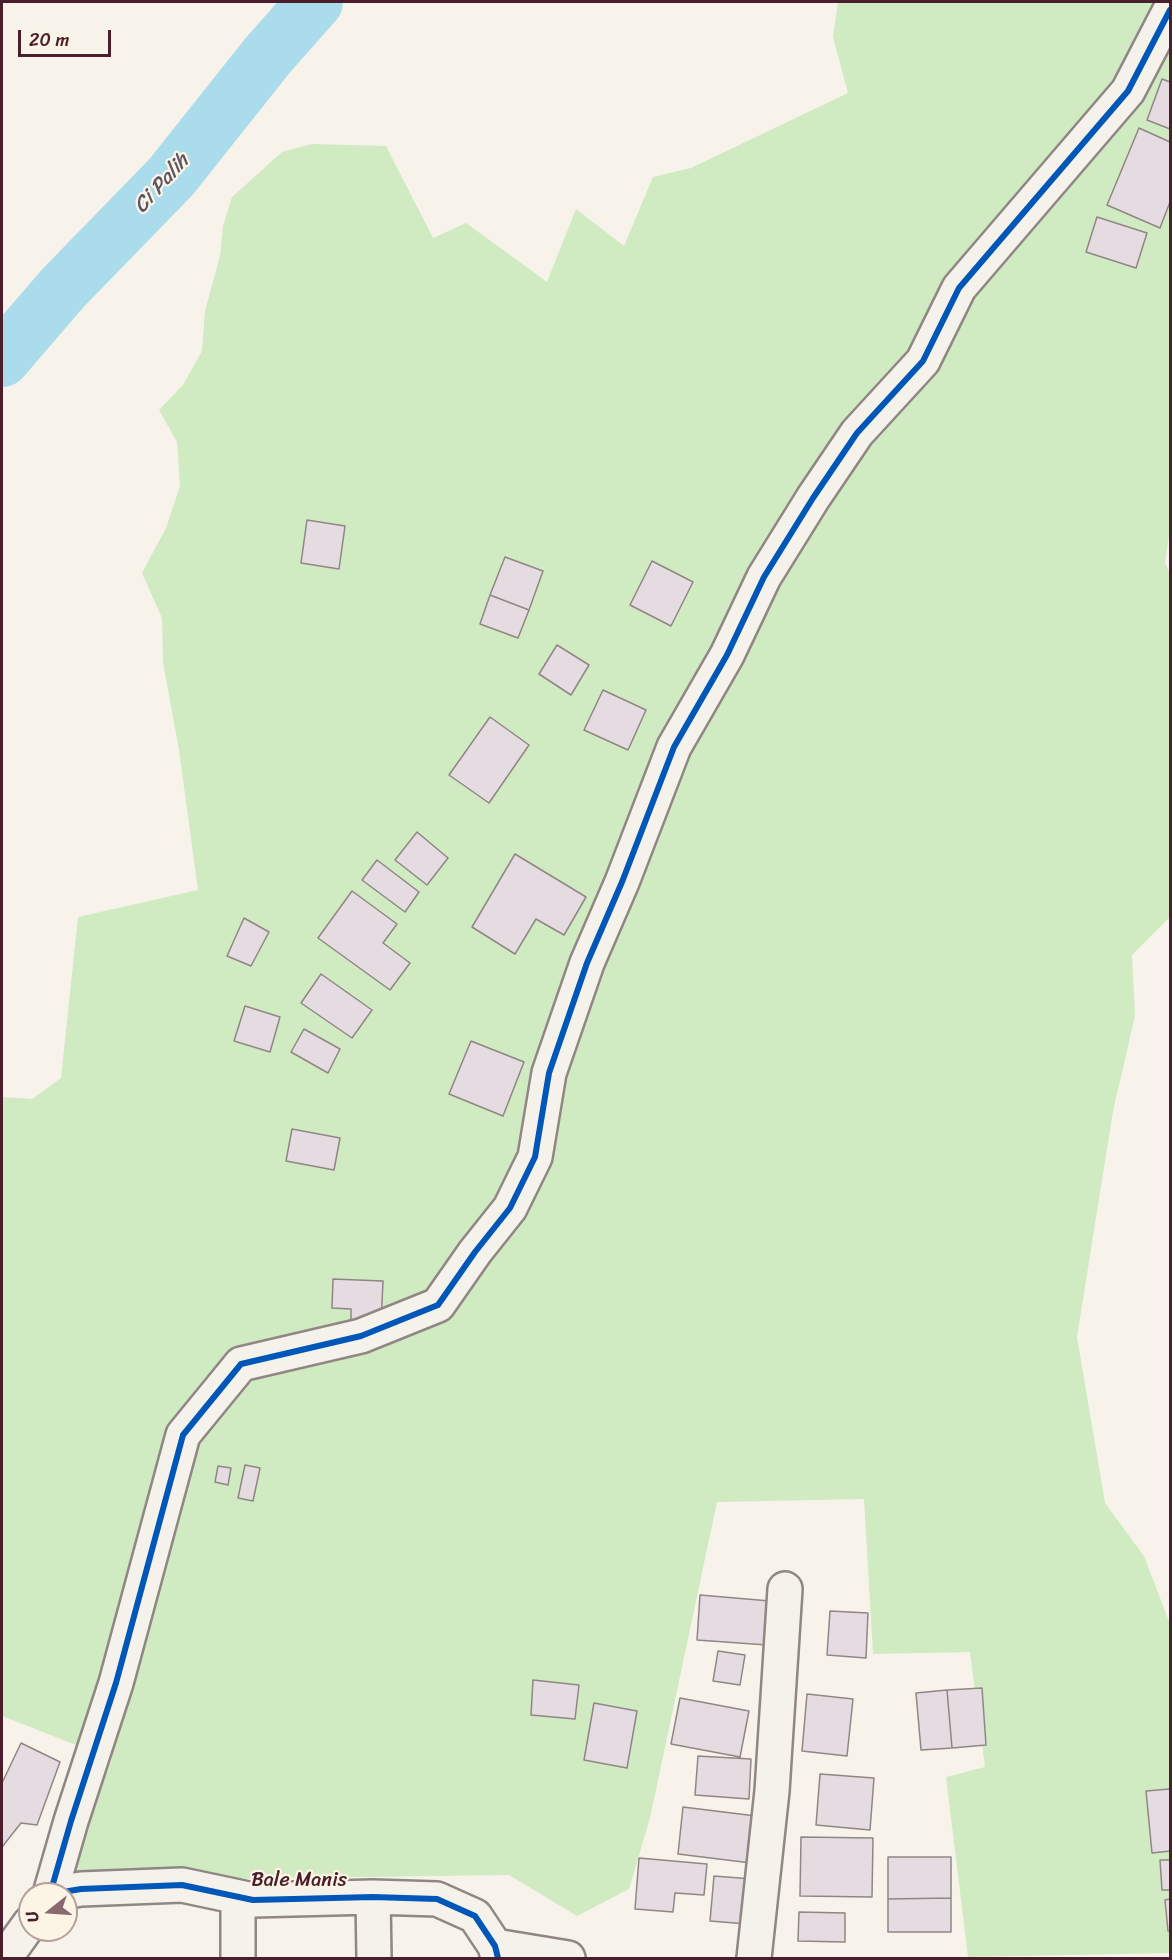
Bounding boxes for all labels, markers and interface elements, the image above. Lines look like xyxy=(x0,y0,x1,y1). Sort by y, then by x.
scale bar xyxy=(21,18,114,56)
text: 20 m xyxy=(29,24,69,56)
water label: Ci Palih xyxy=(129,149,195,219)
street label: Bale Manis xyxy=(251,1869,347,1893)
north arrow xyxy=(18,1882,78,1942)
text: U xyxy=(17,1908,48,1926)

